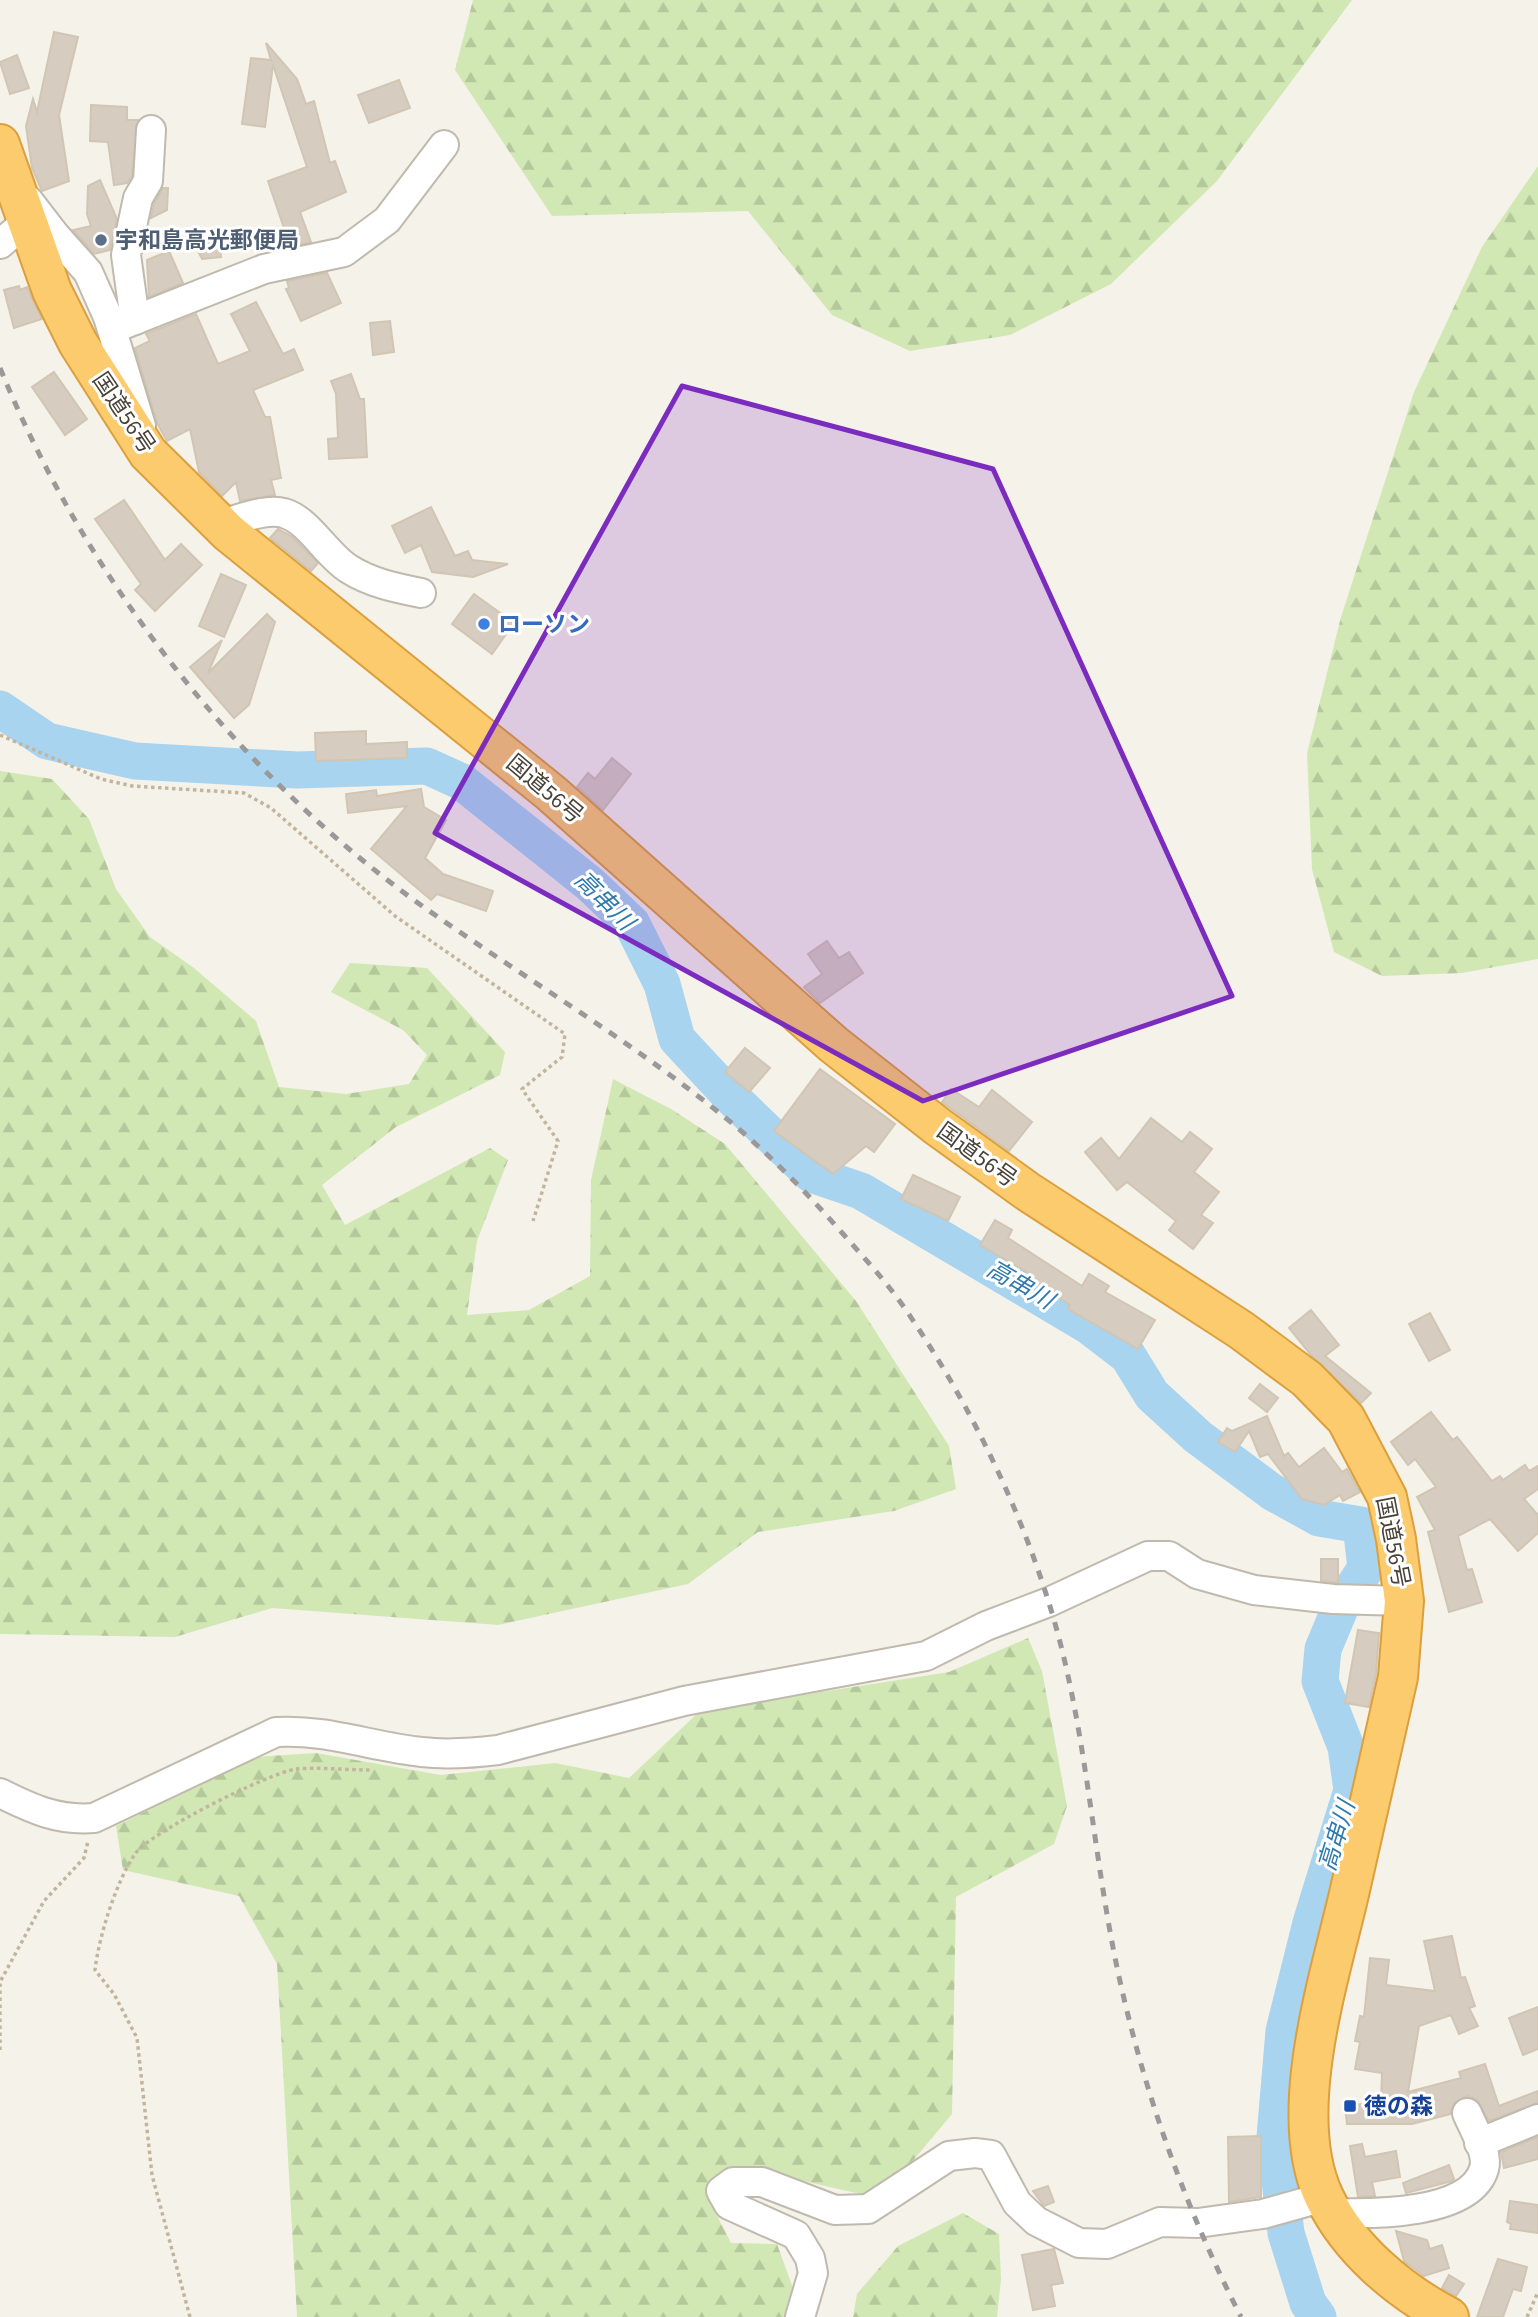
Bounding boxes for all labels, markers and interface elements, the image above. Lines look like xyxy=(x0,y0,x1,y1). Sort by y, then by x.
place label: 宇和島高光郵便局 xyxy=(115,224,299,257)
marker: 宇和島高光郵便局 xyxy=(93,232,109,248)
street label: 国道56号 xyxy=(85,366,163,460)
place label: ローソン xyxy=(498,608,590,641)
marker: ローソン xyxy=(476,616,492,632)
street label: 国道56号 xyxy=(499,747,591,831)
water label: 高串川 xyxy=(566,863,644,941)
street label: 国道56号 xyxy=(930,1115,1024,1195)
water label: 高串川 xyxy=(980,1252,1063,1320)
street label: 国道56号 xyxy=(1368,1494,1418,1590)
water label: 高串川 xyxy=(1310,1794,1365,1876)
place label: 徳の森 xyxy=(1364,2090,1433,2123)
marker: 徳の森 xyxy=(1342,2098,1358,2114)

